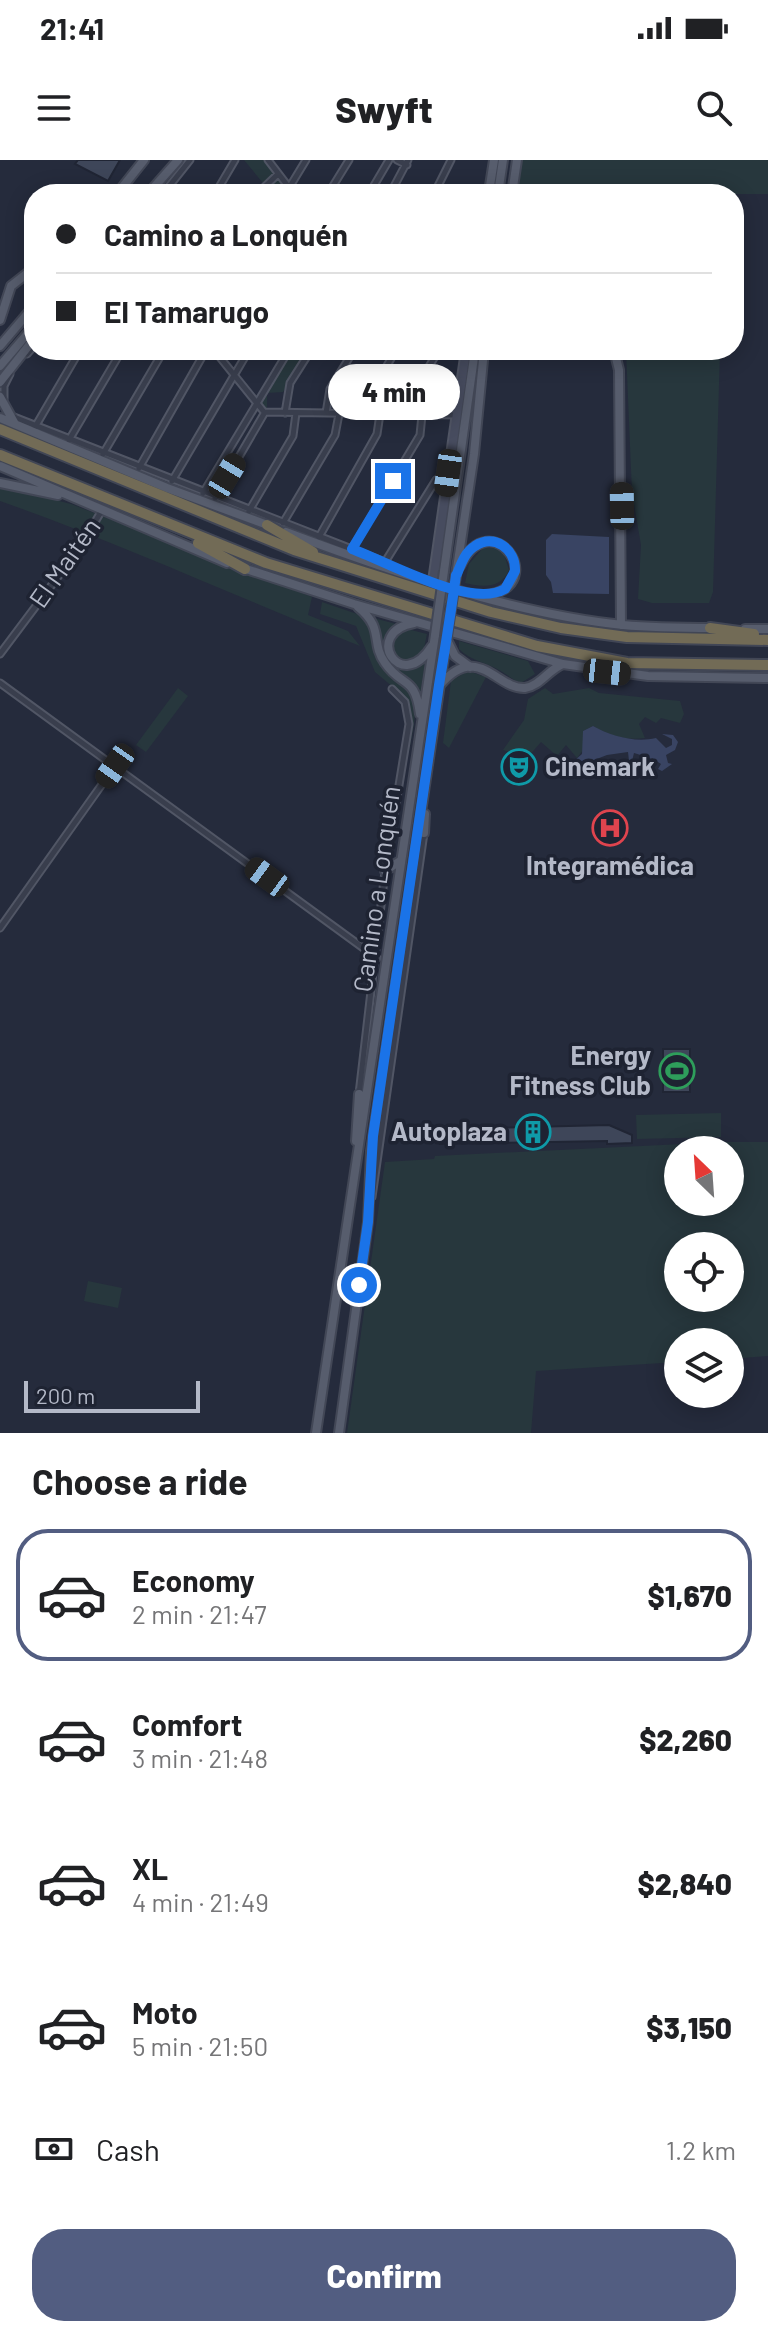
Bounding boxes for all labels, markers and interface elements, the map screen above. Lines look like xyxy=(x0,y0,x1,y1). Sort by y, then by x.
text: 21:41 xyxy=(40,10,104,46)
icon: menu xyxy=(32,86,76,130)
icon: search xyxy=(692,86,736,130)
text: Swyft xyxy=(335,87,433,130)
text: Camino a Lonquén xyxy=(104,216,348,252)
text: El Tamarugo xyxy=(104,293,269,329)
callout: 4 min xyxy=(327,365,459,421)
text: 4 min xyxy=(362,376,426,407)
car xyxy=(433,448,463,498)
car xyxy=(204,449,250,503)
route end xyxy=(375,463,411,499)
car xyxy=(610,482,634,530)
street label: El Maitén xyxy=(22,511,106,613)
car xyxy=(582,658,632,686)
car xyxy=(91,739,139,793)
theatre icon: Cinemark xyxy=(500,748,538,786)
place label: Cinemark xyxy=(545,750,655,781)
street label: Camino a Lonquén xyxy=(346,784,405,994)
hospital icon: Integramédica xyxy=(591,809,629,847)
place label: Integramédica xyxy=(526,849,694,880)
car xyxy=(241,853,293,901)
place label: Energy Fitness Club xyxy=(510,1039,651,1100)
sports icon: Energy Fitness Club xyxy=(658,1052,696,1090)
building icon: Autoplaza xyxy=(514,1113,552,1151)
place label: Autoplaza xyxy=(391,1115,507,1146)
north arrow xyxy=(664,1136,744,1216)
map controls xyxy=(664,1136,744,1408)
button: locate xyxy=(664,1232,744,1312)
route start xyxy=(341,1267,377,1303)
button: layers xyxy=(664,1328,744,1408)
scale bar xyxy=(24,1377,200,1413)
text: 200 m xyxy=(36,1382,95,1408)
text: Choose a ride xyxy=(32,1459,248,1502)
icon: car xyxy=(36,1559,108,1631)
text: Economy xyxy=(132,1562,255,1598)
text: $1,670 xyxy=(648,1577,732,1613)
text: 2 min · 21:47 xyxy=(132,1598,266,1629)
icon: car xyxy=(36,1703,108,1775)
text: Comfort xyxy=(132,1706,242,1742)
text: $2,260 xyxy=(639,1721,732,1757)
text: 3 min · 21:48 xyxy=(132,1742,268,1773)
icon: car xyxy=(36,1847,108,1919)
text: XL xyxy=(132,1850,168,1886)
text: $2,840 xyxy=(637,1865,732,1901)
text: 4 min · 21:49 xyxy=(132,1886,269,1917)
icon: car xyxy=(36,1991,108,2063)
text: Moto xyxy=(132,1994,198,2030)
text: $3,150 xyxy=(646,2009,732,2045)
text: 5 min · 21:50 xyxy=(132,2030,268,2061)
icon: cash xyxy=(32,2127,76,2171)
text: Cash xyxy=(96,2131,160,2167)
text: 1.2 km xyxy=(666,2134,736,2165)
button: Confirm xyxy=(32,2229,736,2321)

